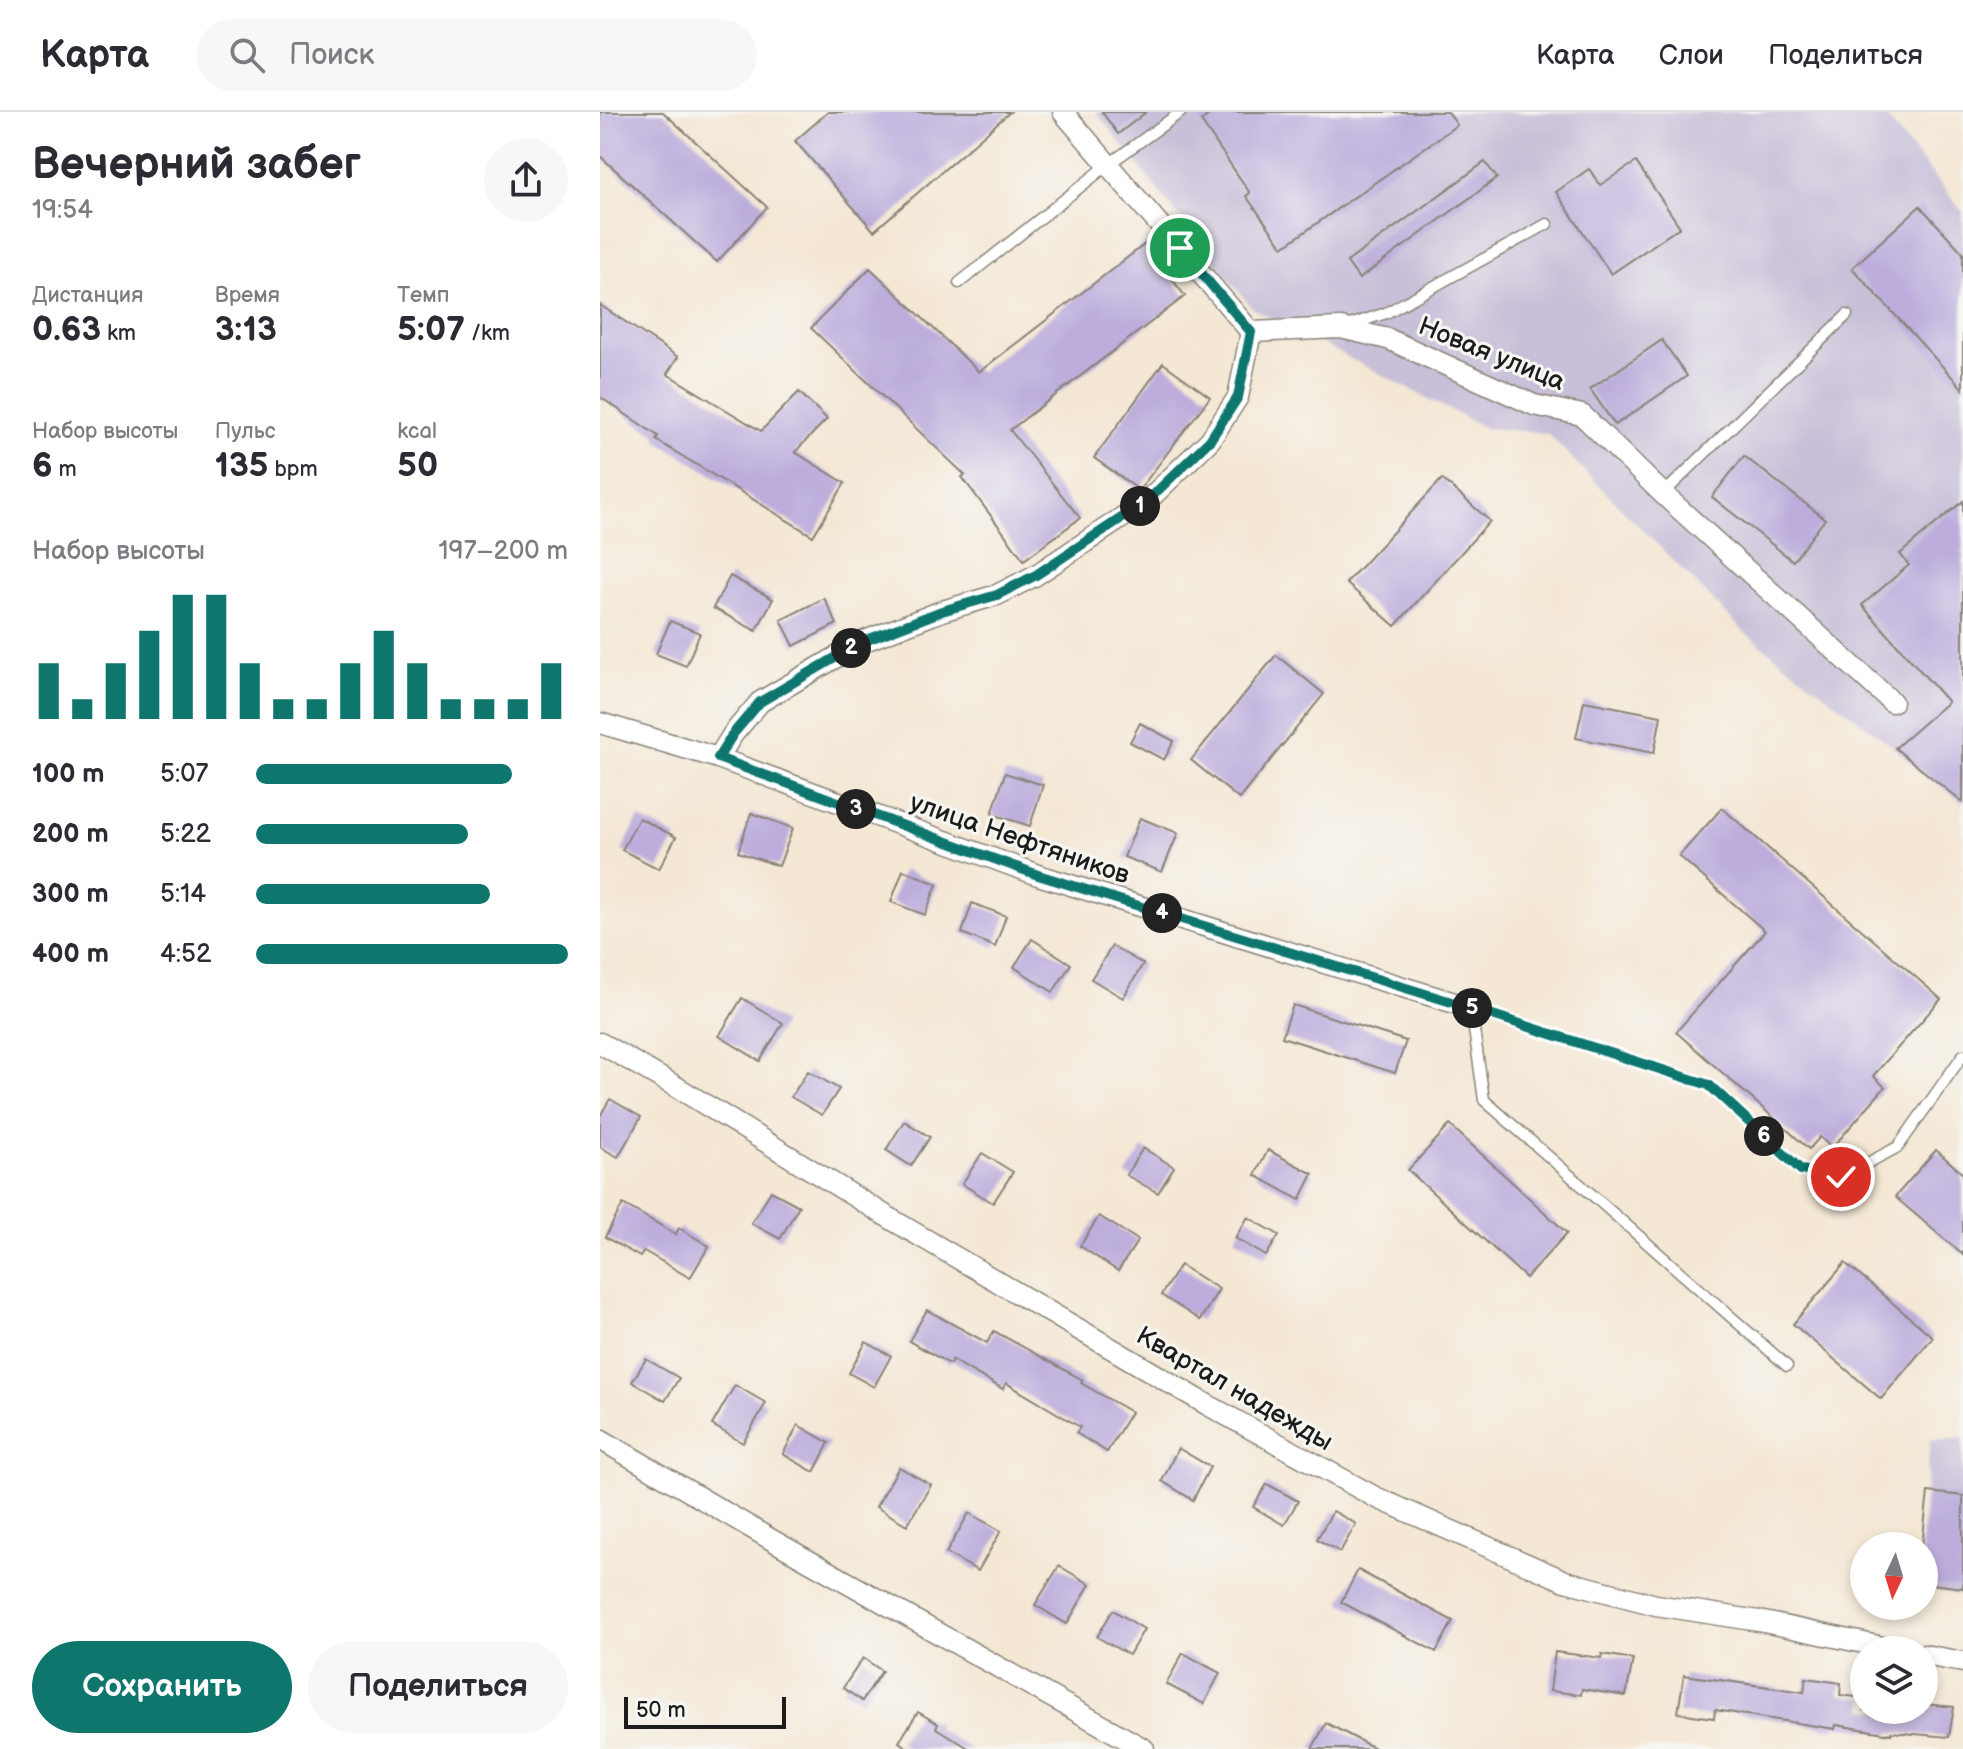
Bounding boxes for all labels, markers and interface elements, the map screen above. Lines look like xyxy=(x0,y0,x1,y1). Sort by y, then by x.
search box xyxy=(197,19,757,91)
text: Карта xyxy=(40,33,149,78)
icon: search xyxy=(225,33,269,77)
text: Поиск xyxy=(289,37,375,73)
text: Карта xyxy=(1536,39,1615,72)
text: Слои xyxy=(1659,39,1724,72)
text: Поделиться xyxy=(1768,39,1923,72)
text: Вечерний забег xyxy=(32,138,361,191)
button: share xyxy=(484,138,568,222)
text: 19:54 xyxy=(32,195,93,226)
pin xyxy=(1146,214,1214,282)
icon: arrive xyxy=(1158,226,1202,270)
text: Дистанция xyxy=(32,282,143,309)
text: Время xyxy=(215,282,280,309)
text: Темп xyxy=(397,282,450,309)
text: 0.63 xyxy=(32,309,101,350)
text: 3:13 xyxy=(215,309,277,350)
text: 5:07 xyxy=(397,309,465,350)
street label: Новая улица xyxy=(1414,311,1569,398)
text: km xyxy=(101,320,136,347)
text: /km xyxy=(465,320,510,347)
text: Набор высоты xyxy=(32,418,178,445)
text: Пульс xyxy=(215,418,275,445)
text: kcal xyxy=(397,418,437,445)
text: 6 xyxy=(32,445,53,486)
text: 135 xyxy=(215,445,268,486)
text: 50 xyxy=(397,445,438,486)
text: m xyxy=(53,456,77,483)
text: bpm xyxy=(268,456,318,483)
pin: 1 xyxy=(1120,486,1160,526)
text: 1 xyxy=(1135,492,1145,519)
text: Набор высоты xyxy=(32,536,205,567)
text: 197–200 m xyxy=(439,536,568,567)
pin: 2 xyxy=(831,628,871,668)
text: 2 xyxy=(844,634,858,661)
text: 100 m xyxy=(32,759,105,790)
text: 5:07 xyxy=(160,759,208,790)
street label: улица Нефтяников xyxy=(906,787,1134,892)
pin: 3 xyxy=(836,789,876,829)
text: 3 xyxy=(850,795,862,822)
text: 200 m xyxy=(32,819,109,850)
text: 5:22 xyxy=(160,819,211,850)
text: 300 m xyxy=(32,879,109,910)
text: 5:14 xyxy=(160,879,206,910)
pin: 4 xyxy=(1142,893,1182,933)
text: 4 xyxy=(1156,899,1168,926)
text: 400 m xyxy=(32,939,109,970)
text: 4:52 xyxy=(160,939,211,970)
pin: 5 xyxy=(1452,988,1492,1028)
text: 5 xyxy=(1466,994,1478,1021)
pin: 6 xyxy=(1744,1116,1784,1156)
text: 6 xyxy=(1757,1122,1771,1149)
pin xyxy=(1807,1143,1875,1211)
icon: check xyxy=(1819,1155,1863,1199)
street label: Квартал надежды xyxy=(1131,1320,1338,1458)
north arrow xyxy=(1850,1532,1938,1620)
map controls xyxy=(1850,1532,1938,1724)
button: layers xyxy=(1850,1636,1938,1724)
button: Сохранить xyxy=(32,1641,292,1733)
button: Поделиться xyxy=(308,1641,568,1733)
scale bar xyxy=(624,1693,786,1729)
text: 50 m xyxy=(636,1697,686,1724)

